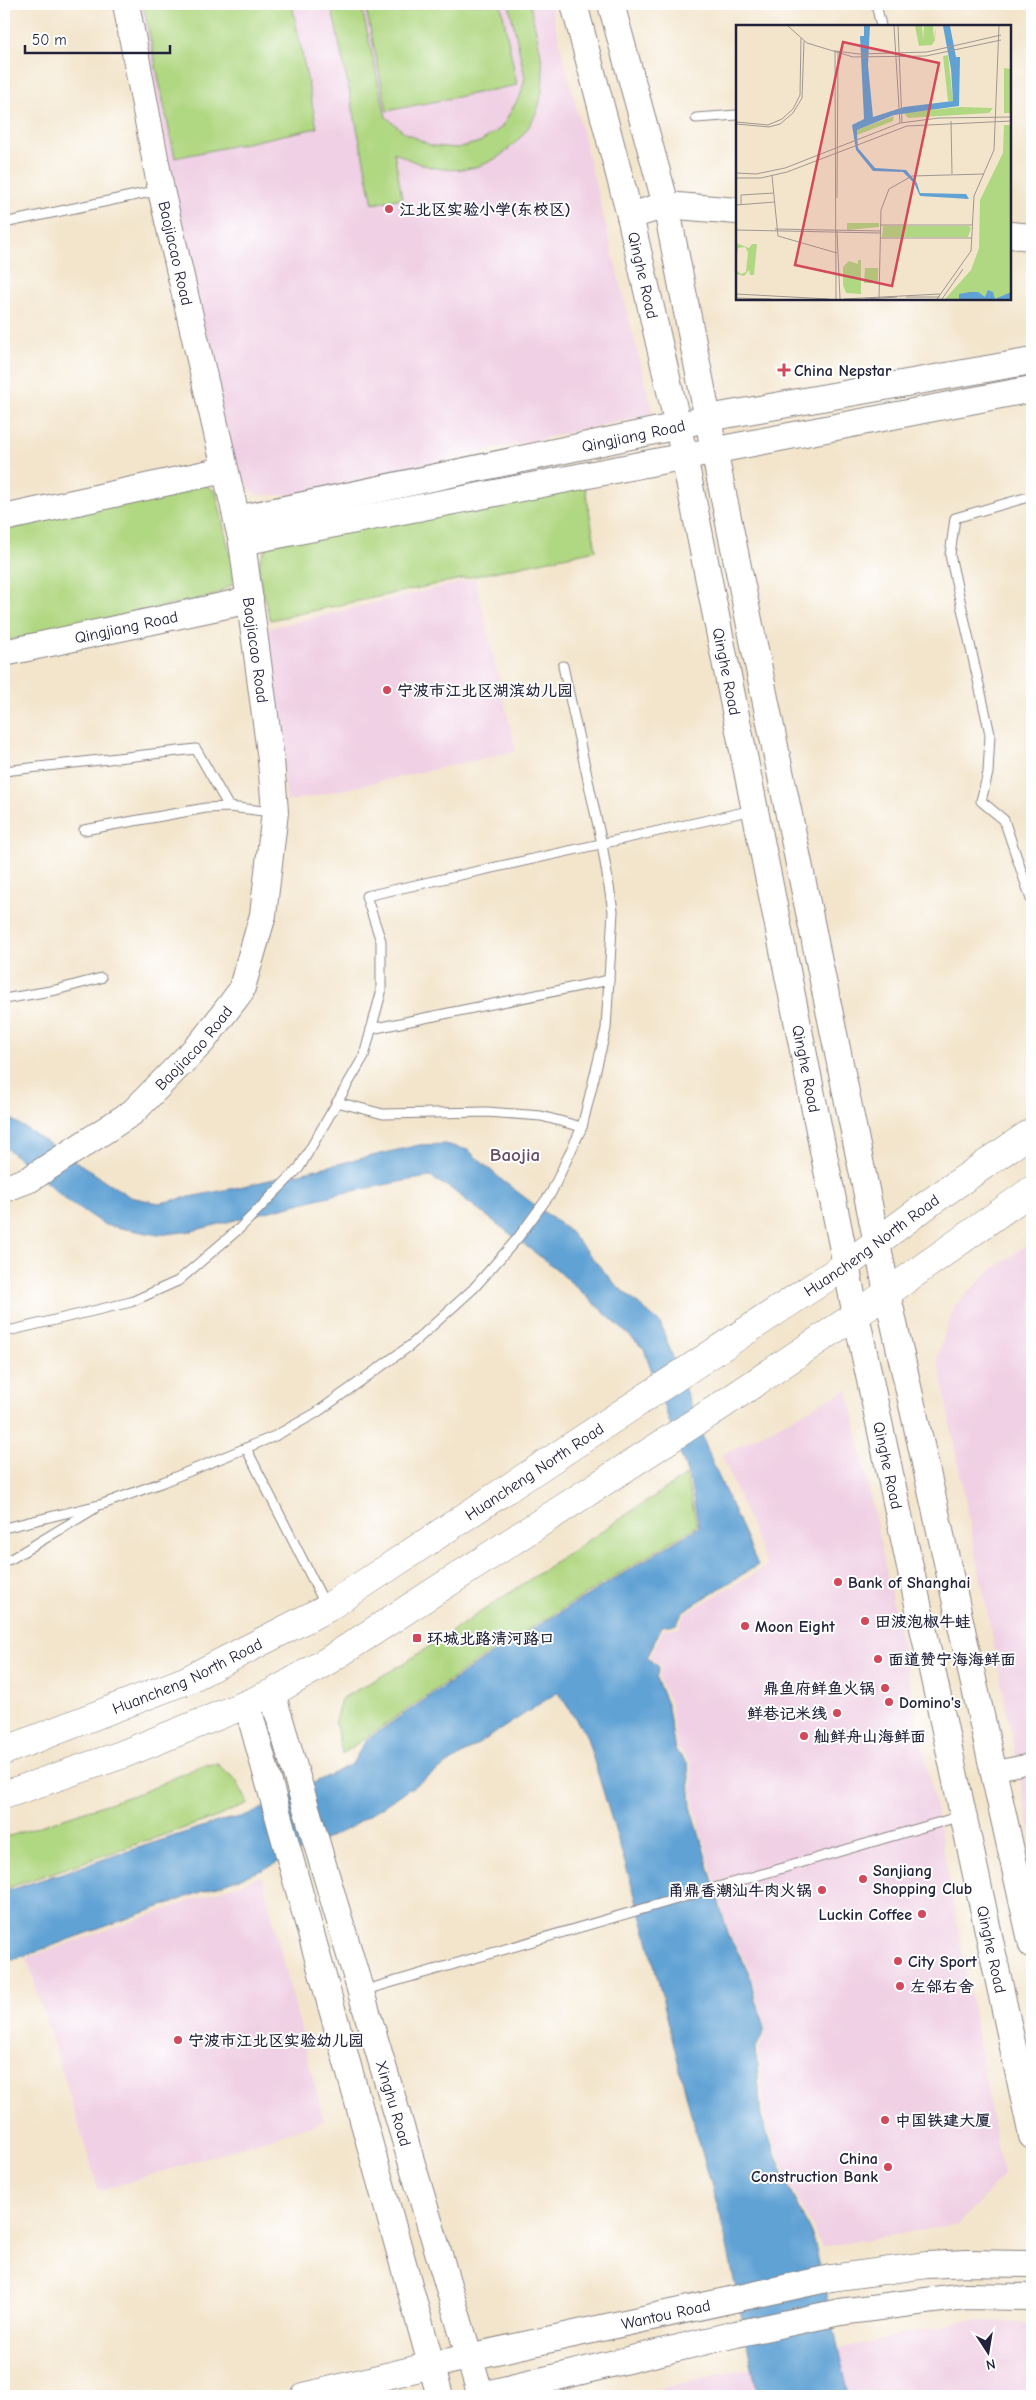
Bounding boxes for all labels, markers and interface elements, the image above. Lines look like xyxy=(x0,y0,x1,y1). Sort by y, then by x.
scale bar xyxy=(25,22,170,54)
inset map xyxy=(736,25,1011,300)
text: 50 m xyxy=(32,31,67,49)
street label: Baojiacao Road xyxy=(154,199,196,307)
place label: 江北区实验小学(东校区) xyxy=(399,201,570,219)
marker: 江北区实验小学(东校区) xyxy=(383,203,395,215)
street label: Qinghe Road xyxy=(624,230,661,321)
place label: China Nepstar xyxy=(794,362,892,380)
marker: China Nepstar xyxy=(778,364,790,376)
street label: Qingjiang Road xyxy=(580,416,687,456)
street label: Baojiacao Road xyxy=(239,596,271,704)
street label: Qingjiang Road xyxy=(73,608,180,648)
street label: Qinghe Road xyxy=(709,626,744,717)
place label: 宁波市江北区湖滨幼儿园 xyxy=(397,682,573,700)
marker: 宁波市江北区湖滨幼儿园 xyxy=(381,684,393,696)
street label: Baojiacao Road xyxy=(152,1003,236,1094)
street label: Qinghe Road xyxy=(788,1023,823,1114)
district label: Baojia xyxy=(490,1144,540,1166)
street label: Huancheng North Road xyxy=(801,1191,943,1300)
street label: Huancheng North Road xyxy=(462,1420,607,1524)
street label: Qinghe Road xyxy=(869,1420,905,1511)
place label: Bank of Shanghai xyxy=(848,1574,970,1592)
marker: Bank of Shanghai xyxy=(832,1576,844,1588)
place label: 田波泡椒牛蛙 xyxy=(875,1613,971,1631)
marker: 田波泡椒牛蛙 xyxy=(859,1615,871,1627)
place label: Moon Eight xyxy=(755,1618,835,1636)
marker: Moon Eight xyxy=(739,1620,751,1632)
place label: 环城北路清河路口 xyxy=(427,1630,555,1648)
marker: 环城北路清河路口 xyxy=(411,1632,423,1644)
street label: Huancheng North Road xyxy=(110,1635,265,1718)
place label: 面道赞宁海海鲜面 xyxy=(888,1651,1016,1669)
marker: 面道赞宁海海鲜面 xyxy=(872,1653,884,1665)
place label: 鼎鱼府鲜鱼火锅 xyxy=(763,1680,875,1698)
marker: 鼎鱼府鲜鱼火锅 xyxy=(879,1682,891,1694)
place label: Domino's xyxy=(899,1694,961,1712)
marker: Domino's xyxy=(883,1696,895,1708)
place label: 鲜巷记米线 xyxy=(747,1705,827,1723)
marker: 鲜巷记米线 xyxy=(831,1707,843,1719)
place label: 舢鲜舟山海鲜面 xyxy=(814,1728,926,1746)
marker: 舢鲜舟山海鲜面 xyxy=(798,1730,810,1742)
place label: Sanjiang Shopping Club xyxy=(873,1862,972,1898)
marker: Sanjiang Shopping Club xyxy=(857,1873,869,1885)
place label: 甬鼎香潮汕牛肉火锅 xyxy=(668,1882,812,1900)
marker: 甬鼎香潮汕牛肉火锅 xyxy=(816,1884,828,1896)
street label: Qinghe Road xyxy=(973,1904,1009,1995)
place label: Luckin Coffee xyxy=(818,1906,912,1924)
marker: Luckin Coffee xyxy=(916,1908,928,1920)
place label: City Sport xyxy=(908,1953,978,1971)
marker: City Sport xyxy=(892,1955,904,1967)
place label: 左邻右舍 xyxy=(910,1978,974,1996)
marker: 左邻右舍 xyxy=(894,1980,906,1992)
place label: 宁波市江北区实验幼儿园 xyxy=(188,2032,364,2050)
marker: 宁波市江北区实验幼儿园 xyxy=(172,2034,184,2046)
street label: Xinghu Road xyxy=(372,2058,414,2149)
place label: 中国铁建大厦 xyxy=(895,2112,991,2130)
marker: 中国铁建大厦 xyxy=(879,2114,891,2126)
place label: China Construction Bank xyxy=(751,2150,878,2186)
marker: China Construction Bank xyxy=(882,2161,894,2173)
street label: Wantou Road xyxy=(620,2297,712,2333)
north arrow xyxy=(964,2328,1014,2378)
text: N xyxy=(984,2355,997,2373)

